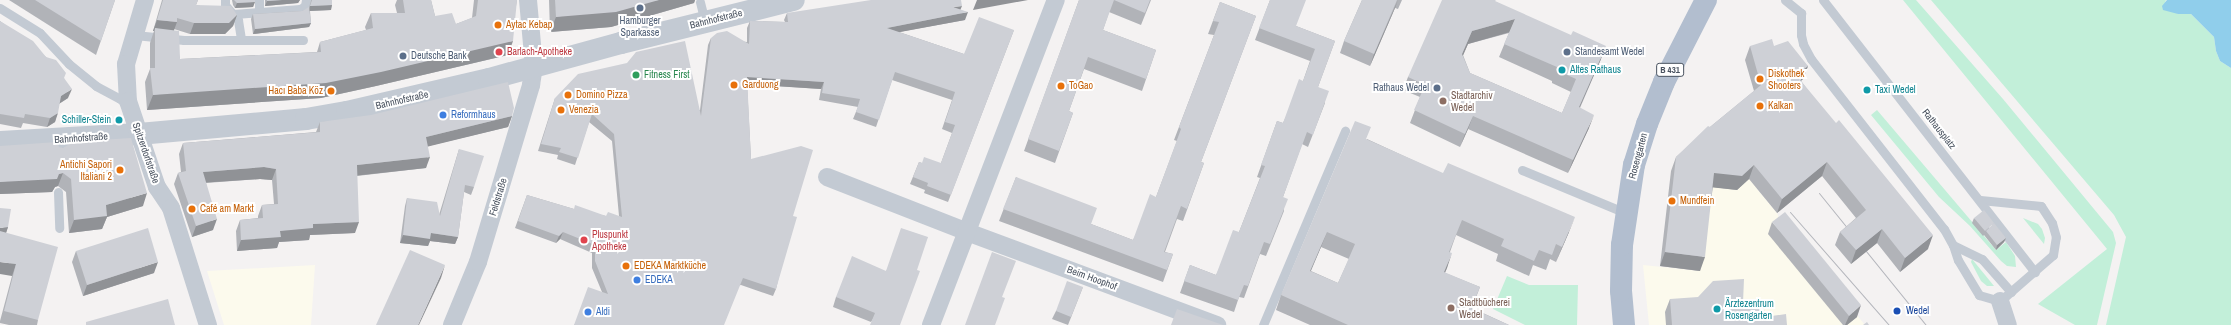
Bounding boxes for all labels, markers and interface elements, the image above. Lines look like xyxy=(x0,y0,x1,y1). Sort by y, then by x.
marker: Hamburger Sparkasse xyxy=(635,3,645,13)
street label: Bahnhofstraße xyxy=(688,7,744,31)
place label: Hamburger Sparkasse xyxy=(619,14,661,38)
place label: Aytac Kebap xyxy=(506,19,552,31)
marker: Aytac Kebap xyxy=(493,20,503,30)
place label: Barlach-Apotheke xyxy=(507,46,572,58)
place label: Standesamt Wedel xyxy=(1575,46,1644,58)
marker: Barlach-Apotheke xyxy=(494,47,504,57)
marker: Standesamt Wedel xyxy=(1562,47,1572,57)
place label: Deutsche Bank xyxy=(411,50,467,62)
marker: Deutsche Bank xyxy=(398,51,408,61)
road number: B 431 xyxy=(1656,63,1684,77)
place label: Altes Rathaus xyxy=(1570,64,1621,76)
marker: Altes Rathaus xyxy=(1557,65,1567,75)
place label: Diskothek Shooters xyxy=(1768,67,1804,90)
place label: Fitness First xyxy=(644,69,690,81)
marker: Fitness First xyxy=(631,70,641,80)
marker: Diskothek Shooters xyxy=(1755,74,1765,84)
place label: Garduong xyxy=(742,79,778,91)
marker: Garduong xyxy=(729,80,739,90)
place label: ToGao xyxy=(1069,80,1093,92)
marker: ToGao xyxy=(1056,81,1066,91)
place label: Rathaus Wedel xyxy=(1373,82,1429,94)
marker: Rathaus Wedel xyxy=(1432,83,1442,93)
place label: Taxi Wedel xyxy=(1875,84,1916,96)
place label: Hacı Baba Köz xyxy=(268,85,323,97)
marker: Taxi Wedel xyxy=(1862,85,1872,95)
marker: Hacı Baba Köz xyxy=(326,86,336,96)
street label: Bahnhofstraße xyxy=(374,88,430,112)
place label: Domino Pizza xyxy=(576,89,627,101)
place label: Stadtarchiv Wedel xyxy=(1451,89,1492,112)
marker: Domino Pizza xyxy=(563,90,573,100)
marker: Stadtarchiv Wedel xyxy=(1438,96,1448,106)
place label: Kalkan xyxy=(1768,100,1793,112)
marker: Kalkan xyxy=(1755,101,1765,111)
place label: Venezia xyxy=(569,104,599,116)
marker: Venezia xyxy=(556,105,566,115)
street label: Rathausplatz xyxy=(1920,106,1958,152)
place label: Reformhaus xyxy=(451,109,496,121)
marker: Reformhaus xyxy=(438,110,448,120)
place label: Schiller-Stein xyxy=(62,114,111,126)
marker: Schiller-Stein xyxy=(114,115,124,125)
street label: Spitzerdorfstraße xyxy=(130,121,162,185)
street label: Bahnhofstraße xyxy=(54,130,108,146)
street label: Rosengarten xyxy=(1626,132,1650,180)
place label: Antichi Sapori Italiani 2 xyxy=(60,158,112,182)
marker: Antichi Sapori Italiani 2 xyxy=(115,165,125,175)
street label: Feldstraße xyxy=(487,177,509,217)
place label: Mundfein xyxy=(1680,195,1714,207)
marker: Mundfein xyxy=(1667,196,1677,206)
place label: Café am Markt xyxy=(200,203,254,215)
marker: Café am Markt xyxy=(187,204,197,214)
place label: Pluspunkt Apotheke xyxy=(592,228,628,252)
marker: Pluspunkt Apotheke xyxy=(579,235,589,245)
place label: EDEKA Marktküche xyxy=(634,260,706,272)
marker: EDEKA Marktküche xyxy=(621,261,631,271)
street label: Beim Hoophof xyxy=(1065,263,1119,293)
place label: EDEKA xyxy=(645,274,673,286)
marker: EDEKA xyxy=(632,275,642,285)
place label: Stadtbücherei Wedel xyxy=(1459,296,1510,320)
place label: Ärztezentrum Rosengarten xyxy=(1725,297,1774,320)
marker: Stadtbücherei Wedel xyxy=(1446,303,1456,313)
marker: Ärztezentrum Rosengarten xyxy=(1712,304,1722,314)
marker: Wedel xyxy=(1891,305,1903,317)
place label: Wedel xyxy=(1906,305,1929,317)
place label: Aldi xyxy=(596,306,610,318)
marker: Aldi xyxy=(583,307,593,317)

